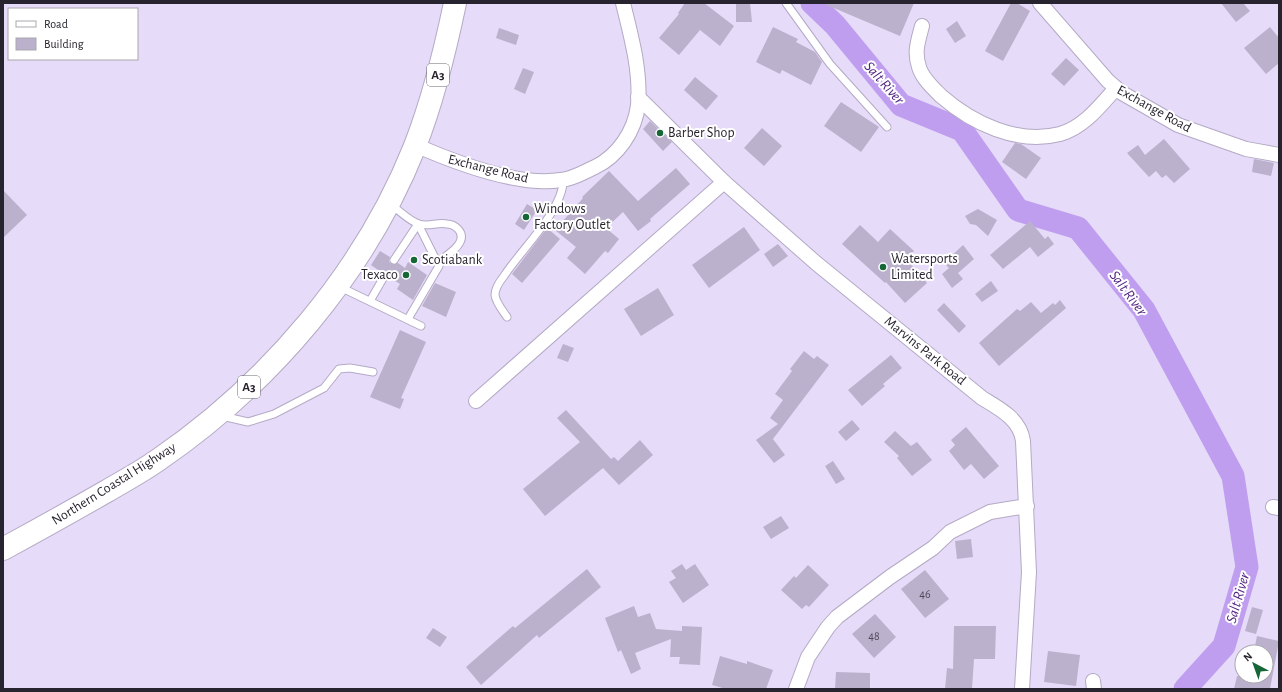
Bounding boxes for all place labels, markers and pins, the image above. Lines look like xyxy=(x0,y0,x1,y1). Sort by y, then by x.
place label: Barber Shop xyxy=(668,126,735,140)
marker: Barber Shop xyxy=(655,128,665,138)
place label: Windows Factory Outlet xyxy=(534,202,611,232)
marker: Windows Factory Outlet xyxy=(521,212,531,222)
place label: Watersports Limited xyxy=(891,252,958,282)
place label: Scotiabank xyxy=(422,253,483,267)
marker: Scotiabank xyxy=(409,255,419,265)
marker: Watersports Limited xyxy=(878,262,888,272)
place label: Texaco xyxy=(361,268,398,282)
marker: Texaco xyxy=(401,270,411,280)

